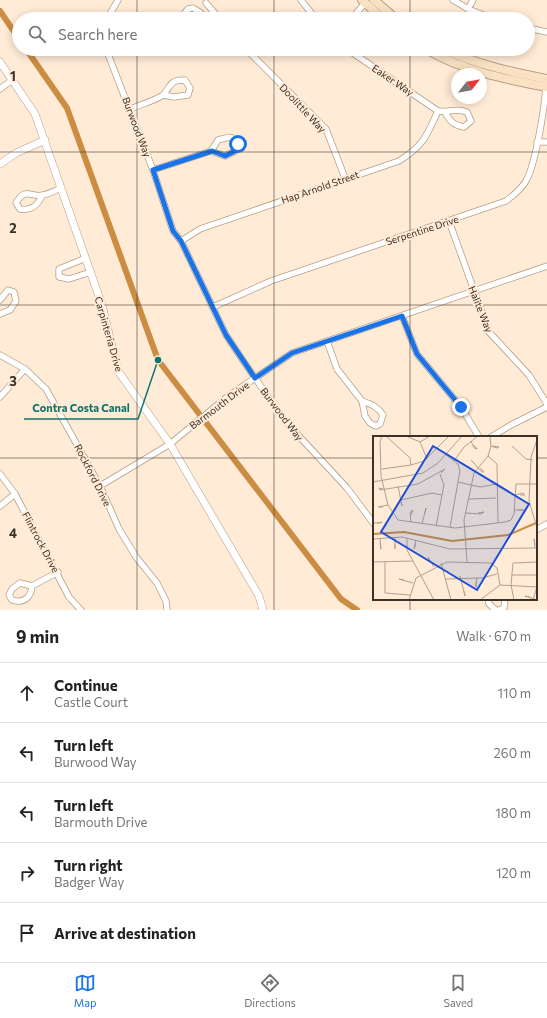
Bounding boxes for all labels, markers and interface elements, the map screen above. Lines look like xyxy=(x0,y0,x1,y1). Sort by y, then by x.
search box xyxy=(12,12,535,56)
icon: search xyxy=(26,23,48,45)
text: Search here xyxy=(58,25,137,43)
street label: Eaker Way xyxy=(370,62,416,98)
text: 1 xyxy=(10,68,16,84)
north arrow xyxy=(451,68,487,104)
street label: Doolittle Way xyxy=(277,81,329,135)
street label: Burwood Way xyxy=(120,95,154,159)
route start xyxy=(229,135,247,153)
street label: Hap Arnold Street xyxy=(279,168,361,206)
street label: Serpentine Drive xyxy=(384,213,460,247)
text: 2 xyxy=(9,220,17,236)
street label: Halite Way xyxy=(466,284,496,334)
street label: Carpinteria Drive xyxy=(93,295,125,373)
text: 3 xyxy=(9,373,17,389)
street label: Barmouth Drive xyxy=(187,379,251,431)
street label: Burwood Way xyxy=(258,385,306,443)
callout: Contra Costa Canal xyxy=(24,396,138,419)
route end xyxy=(452,398,470,416)
text: Contra Costa Canal xyxy=(32,401,130,414)
inset map xyxy=(373,436,537,600)
street label: Rockford Drive xyxy=(72,442,114,508)
street label: Flintrock Drive xyxy=(20,510,62,574)
text: 4 xyxy=(9,525,17,541)
text: 9 min xyxy=(16,626,59,647)
text: Walk · 670 m xyxy=(456,628,531,644)
text: Continue xyxy=(54,676,118,694)
icon: ahead xyxy=(16,682,38,704)
text: 110 m xyxy=(498,685,531,701)
text: Castle Court xyxy=(54,694,128,710)
text: Turn left xyxy=(54,736,113,754)
icon: left xyxy=(16,742,38,764)
text: 260 m xyxy=(494,745,531,761)
text: Burwood Way xyxy=(54,754,137,770)
text: Turn left xyxy=(54,796,113,814)
icon: left xyxy=(16,802,38,824)
text: 180 m xyxy=(495,805,531,821)
text: Barmouth Drive xyxy=(54,814,147,830)
text: Turn right xyxy=(54,856,123,874)
icon: right xyxy=(16,862,38,884)
text: 120 m xyxy=(496,865,531,881)
text: Badger Way xyxy=(54,874,124,890)
icon: arrive xyxy=(16,922,38,944)
text: Arrive at destination xyxy=(54,924,196,942)
tab: Map xyxy=(74,972,97,1009)
tab: Directions xyxy=(244,972,296,1009)
tab: Saved xyxy=(443,972,473,1009)

